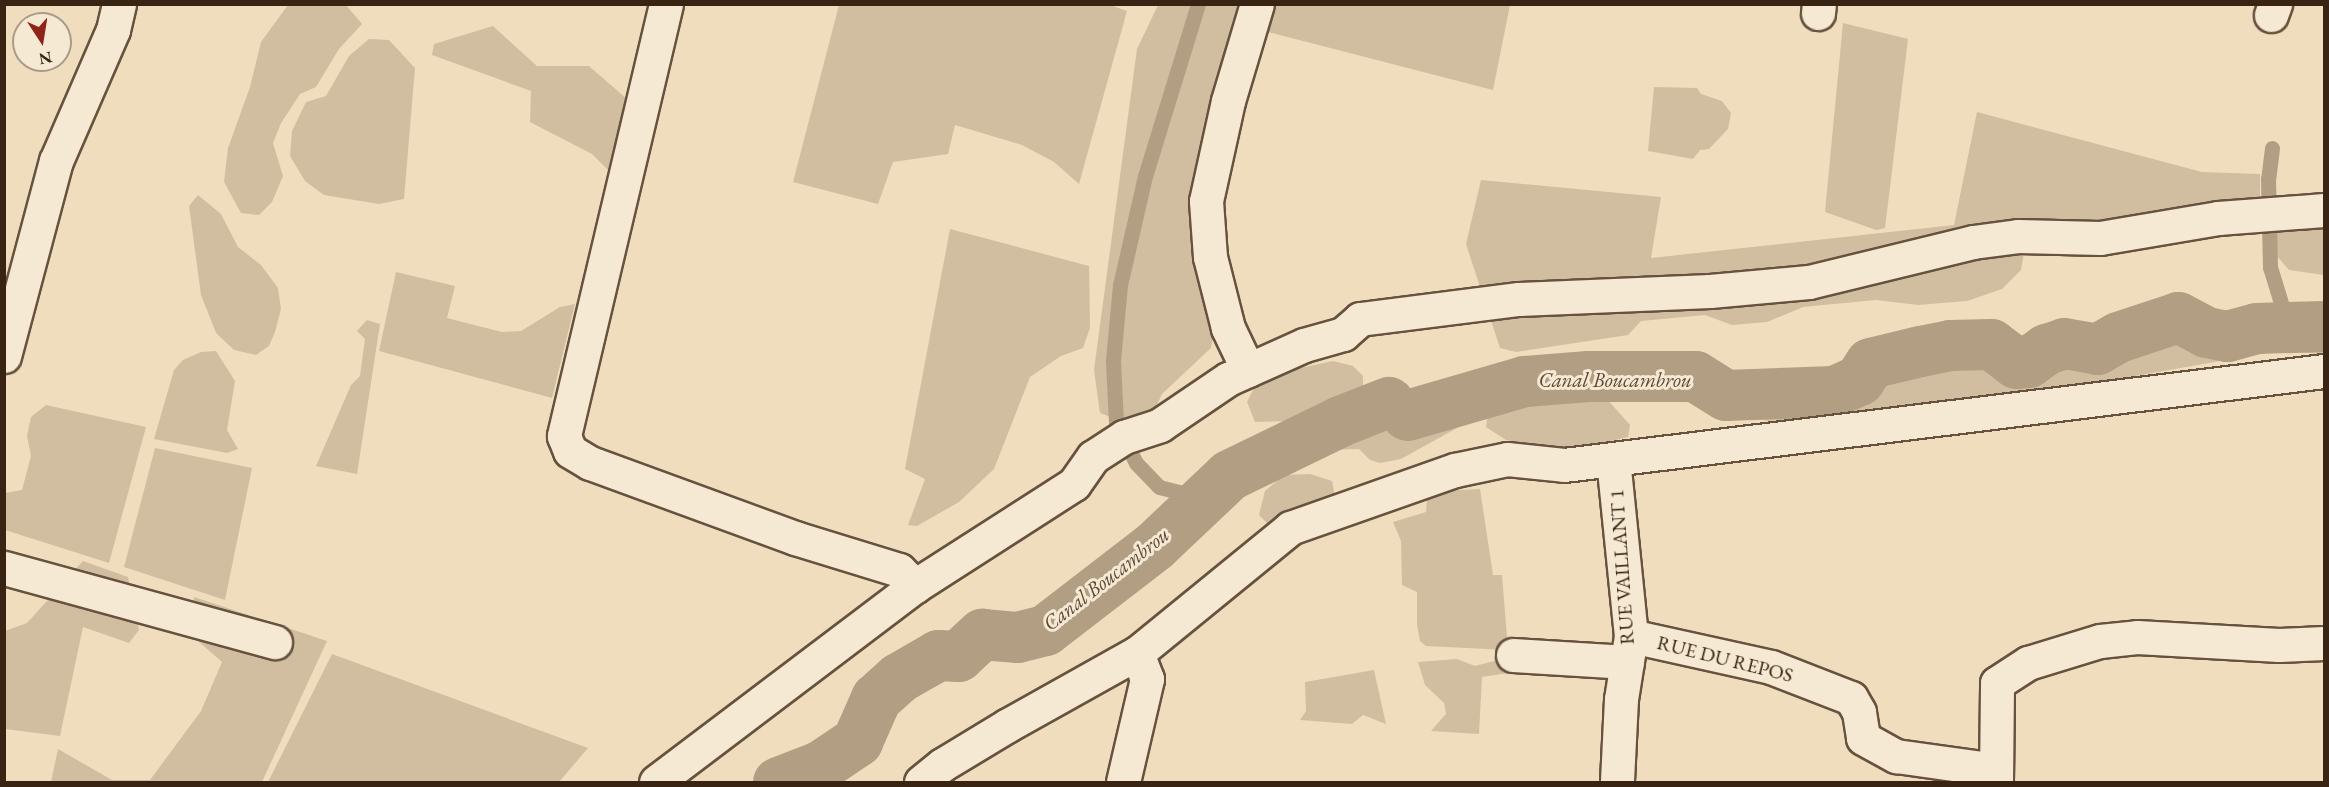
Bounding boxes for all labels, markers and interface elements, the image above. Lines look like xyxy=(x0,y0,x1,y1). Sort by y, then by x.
north arrow xyxy=(12,12,72,72)
text: N xyxy=(37,47,54,70)
water label: Canal Boucambrou xyxy=(1538,367,1692,393)
street label: RUE VAILLANT 1 xyxy=(1605,488,1639,646)
water label: Canal Boucambrou xyxy=(1038,522,1174,636)
street label: RUE DU REPOS xyxy=(1655,631,1795,687)

